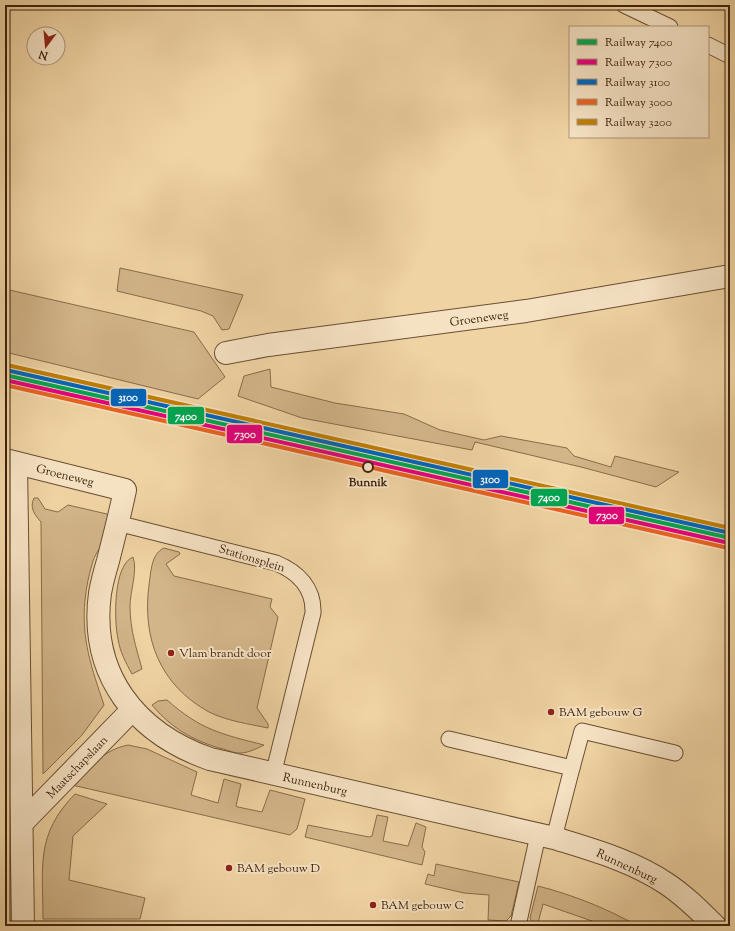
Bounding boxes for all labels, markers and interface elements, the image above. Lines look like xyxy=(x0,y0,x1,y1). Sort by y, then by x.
north arrow xyxy=(26,26,66,66)
legend xyxy=(569,26,709,138)
text: Railway 7400 xyxy=(605,34,673,52)
text: N xyxy=(37,46,51,64)
text: Railway 7300 xyxy=(605,54,672,72)
text: Railway 3100 xyxy=(605,74,670,92)
text: Railway 3000 xyxy=(605,94,672,112)
text: Railway 3200 xyxy=(605,114,672,132)
street label: Groeneweg xyxy=(449,306,510,332)
line badge: 3100 xyxy=(110,388,147,407)
text: 3100 xyxy=(118,390,138,406)
line badge: 7400 xyxy=(167,406,205,425)
text: 7400 xyxy=(175,409,197,425)
line badge: 7300 xyxy=(226,424,263,444)
text: 7300 xyxy=(234,427,256,443)
street label: Groeneweg xyxy=(34,460,96,492)
marker: Bunnik xyxy=(362,461,374,473)
line badge: 3100 xyxy=(472,469,509,489)
text: 3100 xyxy=(480,472,500,488)
place label: Bunnik xyxy=(348,474,388,492)
line badge: 7400 xyxy=(530,488,568,507)
text: 7400 xyxy=(538,490,560,506)
line badge: 7300 xyxy=(588,506,625,525)
text: 7300 xyxy=(596,508,618,524)
street label: Stationsplein xyxy=(216,540,287,578)
place label: Vlam brandt door xyxy=(179,645,272,663)
marker: Vlam brandt door xyxy=(166,648,176,658)
place label: BAM gebouw G xyxy=(559,704,642,722)
marker: BAM gebouw G xyxy=(546,707,556,717)
street label: Maatschapslaan xyxy=(43,732,113,803)
street label: Runnenburg xyxy=(281,769,349,801)
street label: Runnenburg xyxy=(593,845,660,889)
place label: BAM gebouw D xyxy=(237,860,320,878)
marker: BAM gebouw D xyxy=(224,863,234,873)
place label: BAM gebouw C xyxy=(381,897,464,915)
marker: BAM gebouw C xyxy=(368,900,378,910)

